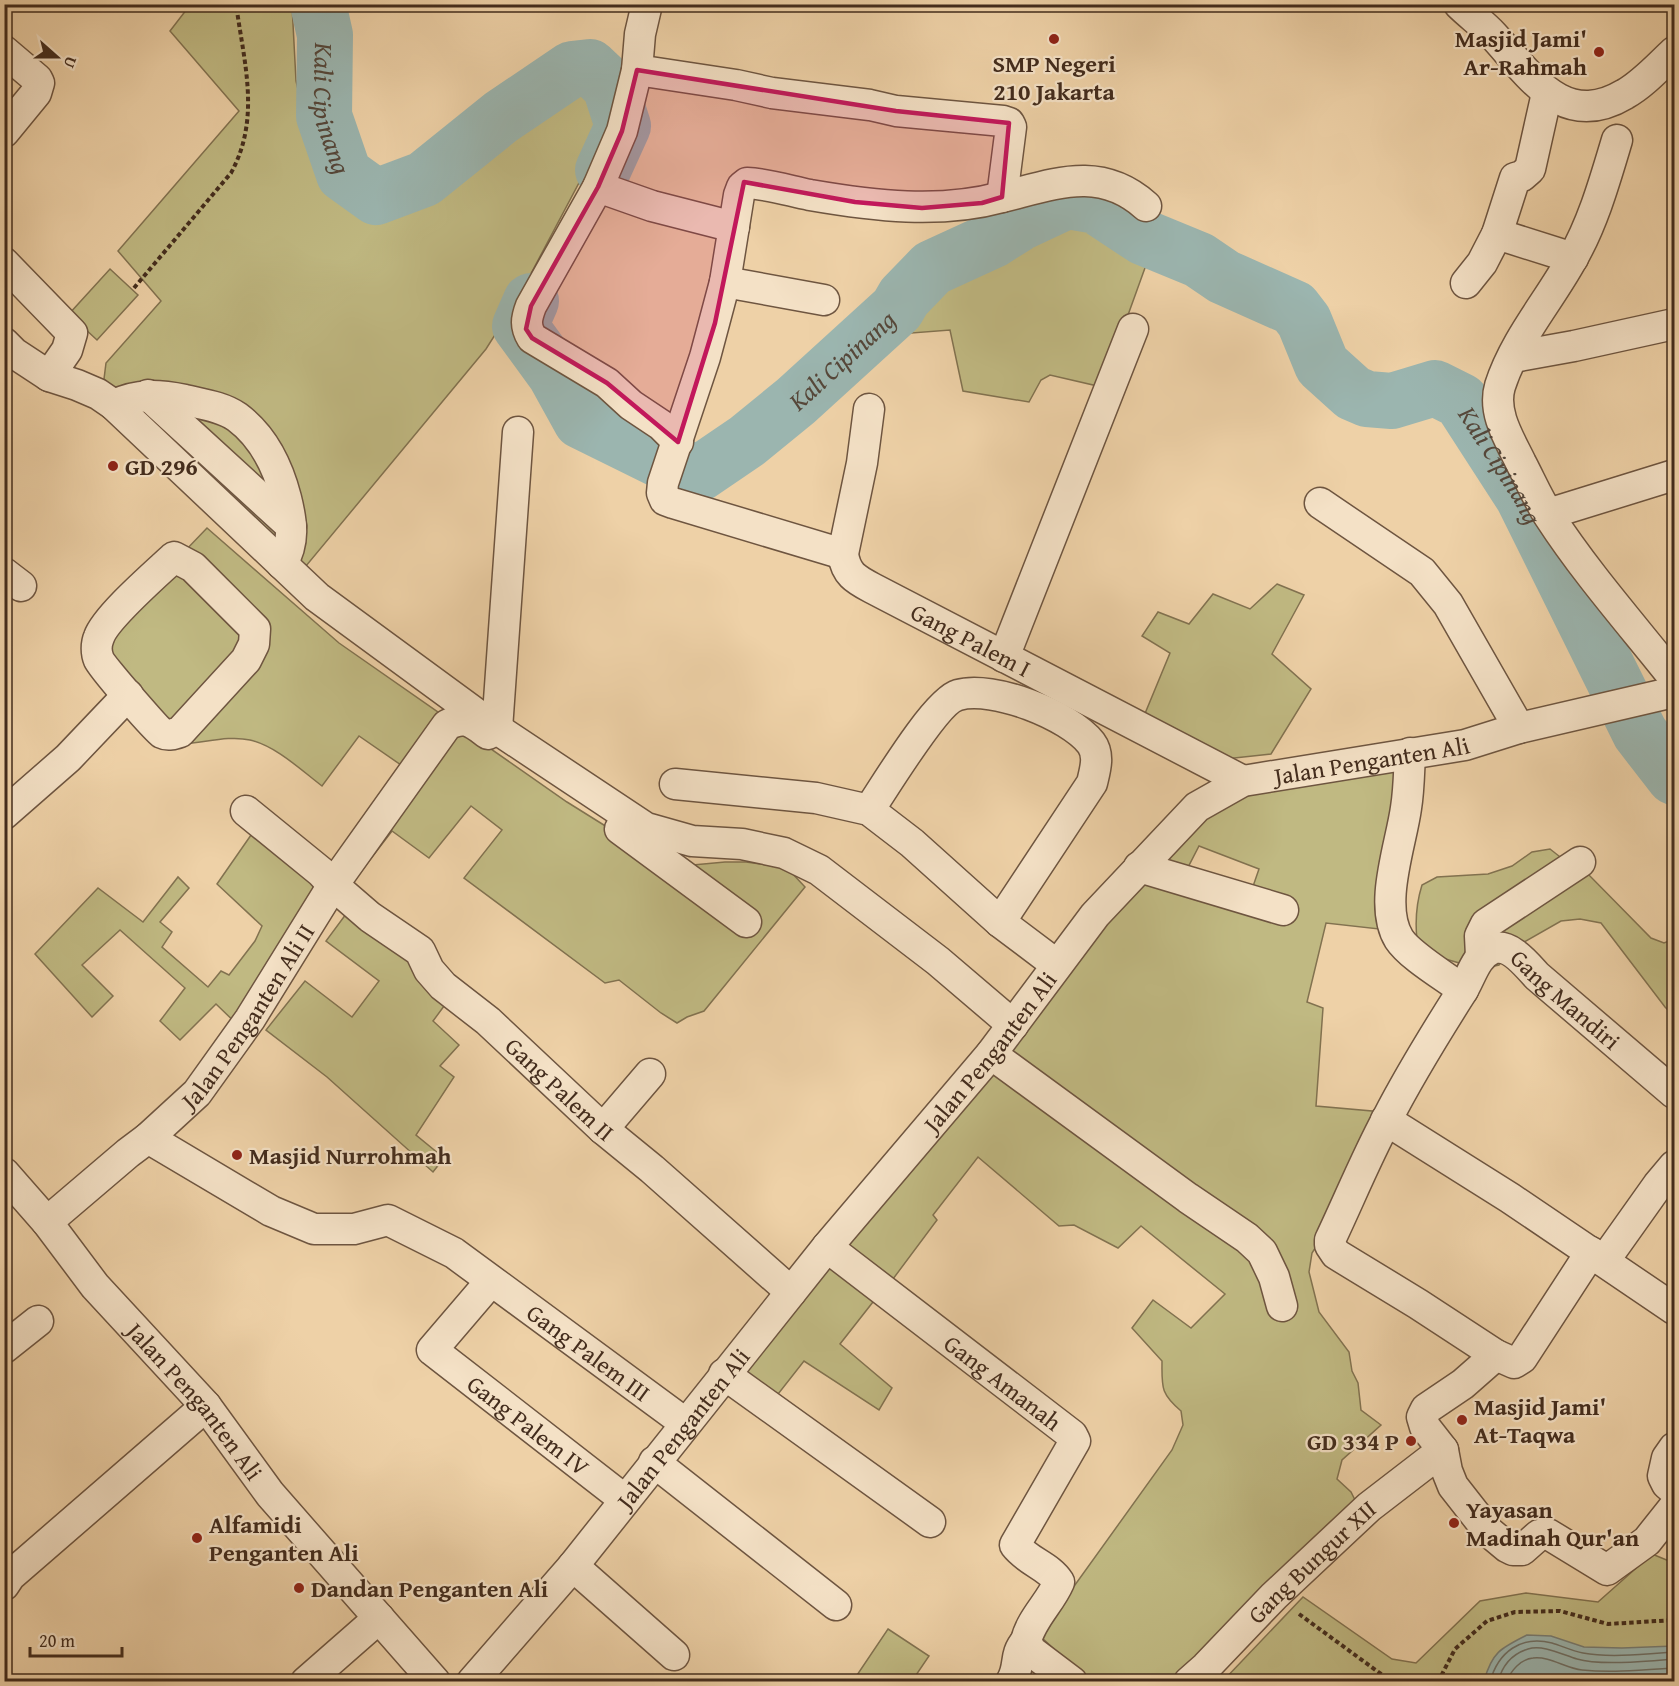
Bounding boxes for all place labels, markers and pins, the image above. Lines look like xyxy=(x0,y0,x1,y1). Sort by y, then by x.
place label: Masjid Jami' Ar-Rahmah xyxy=(1455,21,1587,84)
marker: SMP Negeri 210 Jakarta xyxy=(1047,32,1061,46)
marker: Masjid Jami' Ar-Rahmah xyxy=(1592,45,1606,59)
place label: SMP Negeri 210 Jakarta xyxy=(992,46,1116,109)
place label: GD 296 xyxy=(125,449,198,484)
marker: GD 296 xyxy=(106,459,120,473)
place label: Masjid Nurrohmah xyxy=(249,1138,451,1173)
marker: Masjid Nurrohmah xyxy=(230,1148,244,1162)
place label: Masjid Jami' At-Taqwa xyxy=(1474,1389,1606,1452)
marker: Masjid Jami' At-Taqwa xyxy=(1455,1413,1469,1427)
place label: GD 334 P xyxy=(1307,1424,1399,1459)
marker: GD 334 P xyxy=(1404,1434,1418,1448)
place label: Yayasan Madinah Qur'an xyxy=(1466,1492,1639,1555)
place label: Alfamidi Penganten Ali xyxy=(209,1507,359,1570)
marker: Yayasan Madinah Qur'an xyxy=(1447,1516,1461,1530)
marker: Alfamidi Penganten Ali xyxy=(190,1531,204,1545)
place label: Dandan Penganten Ali xyxy=(311,1571,548,1606)
marker: Dandan Penganten Ali xyxy=(292,1581,306,1595)

